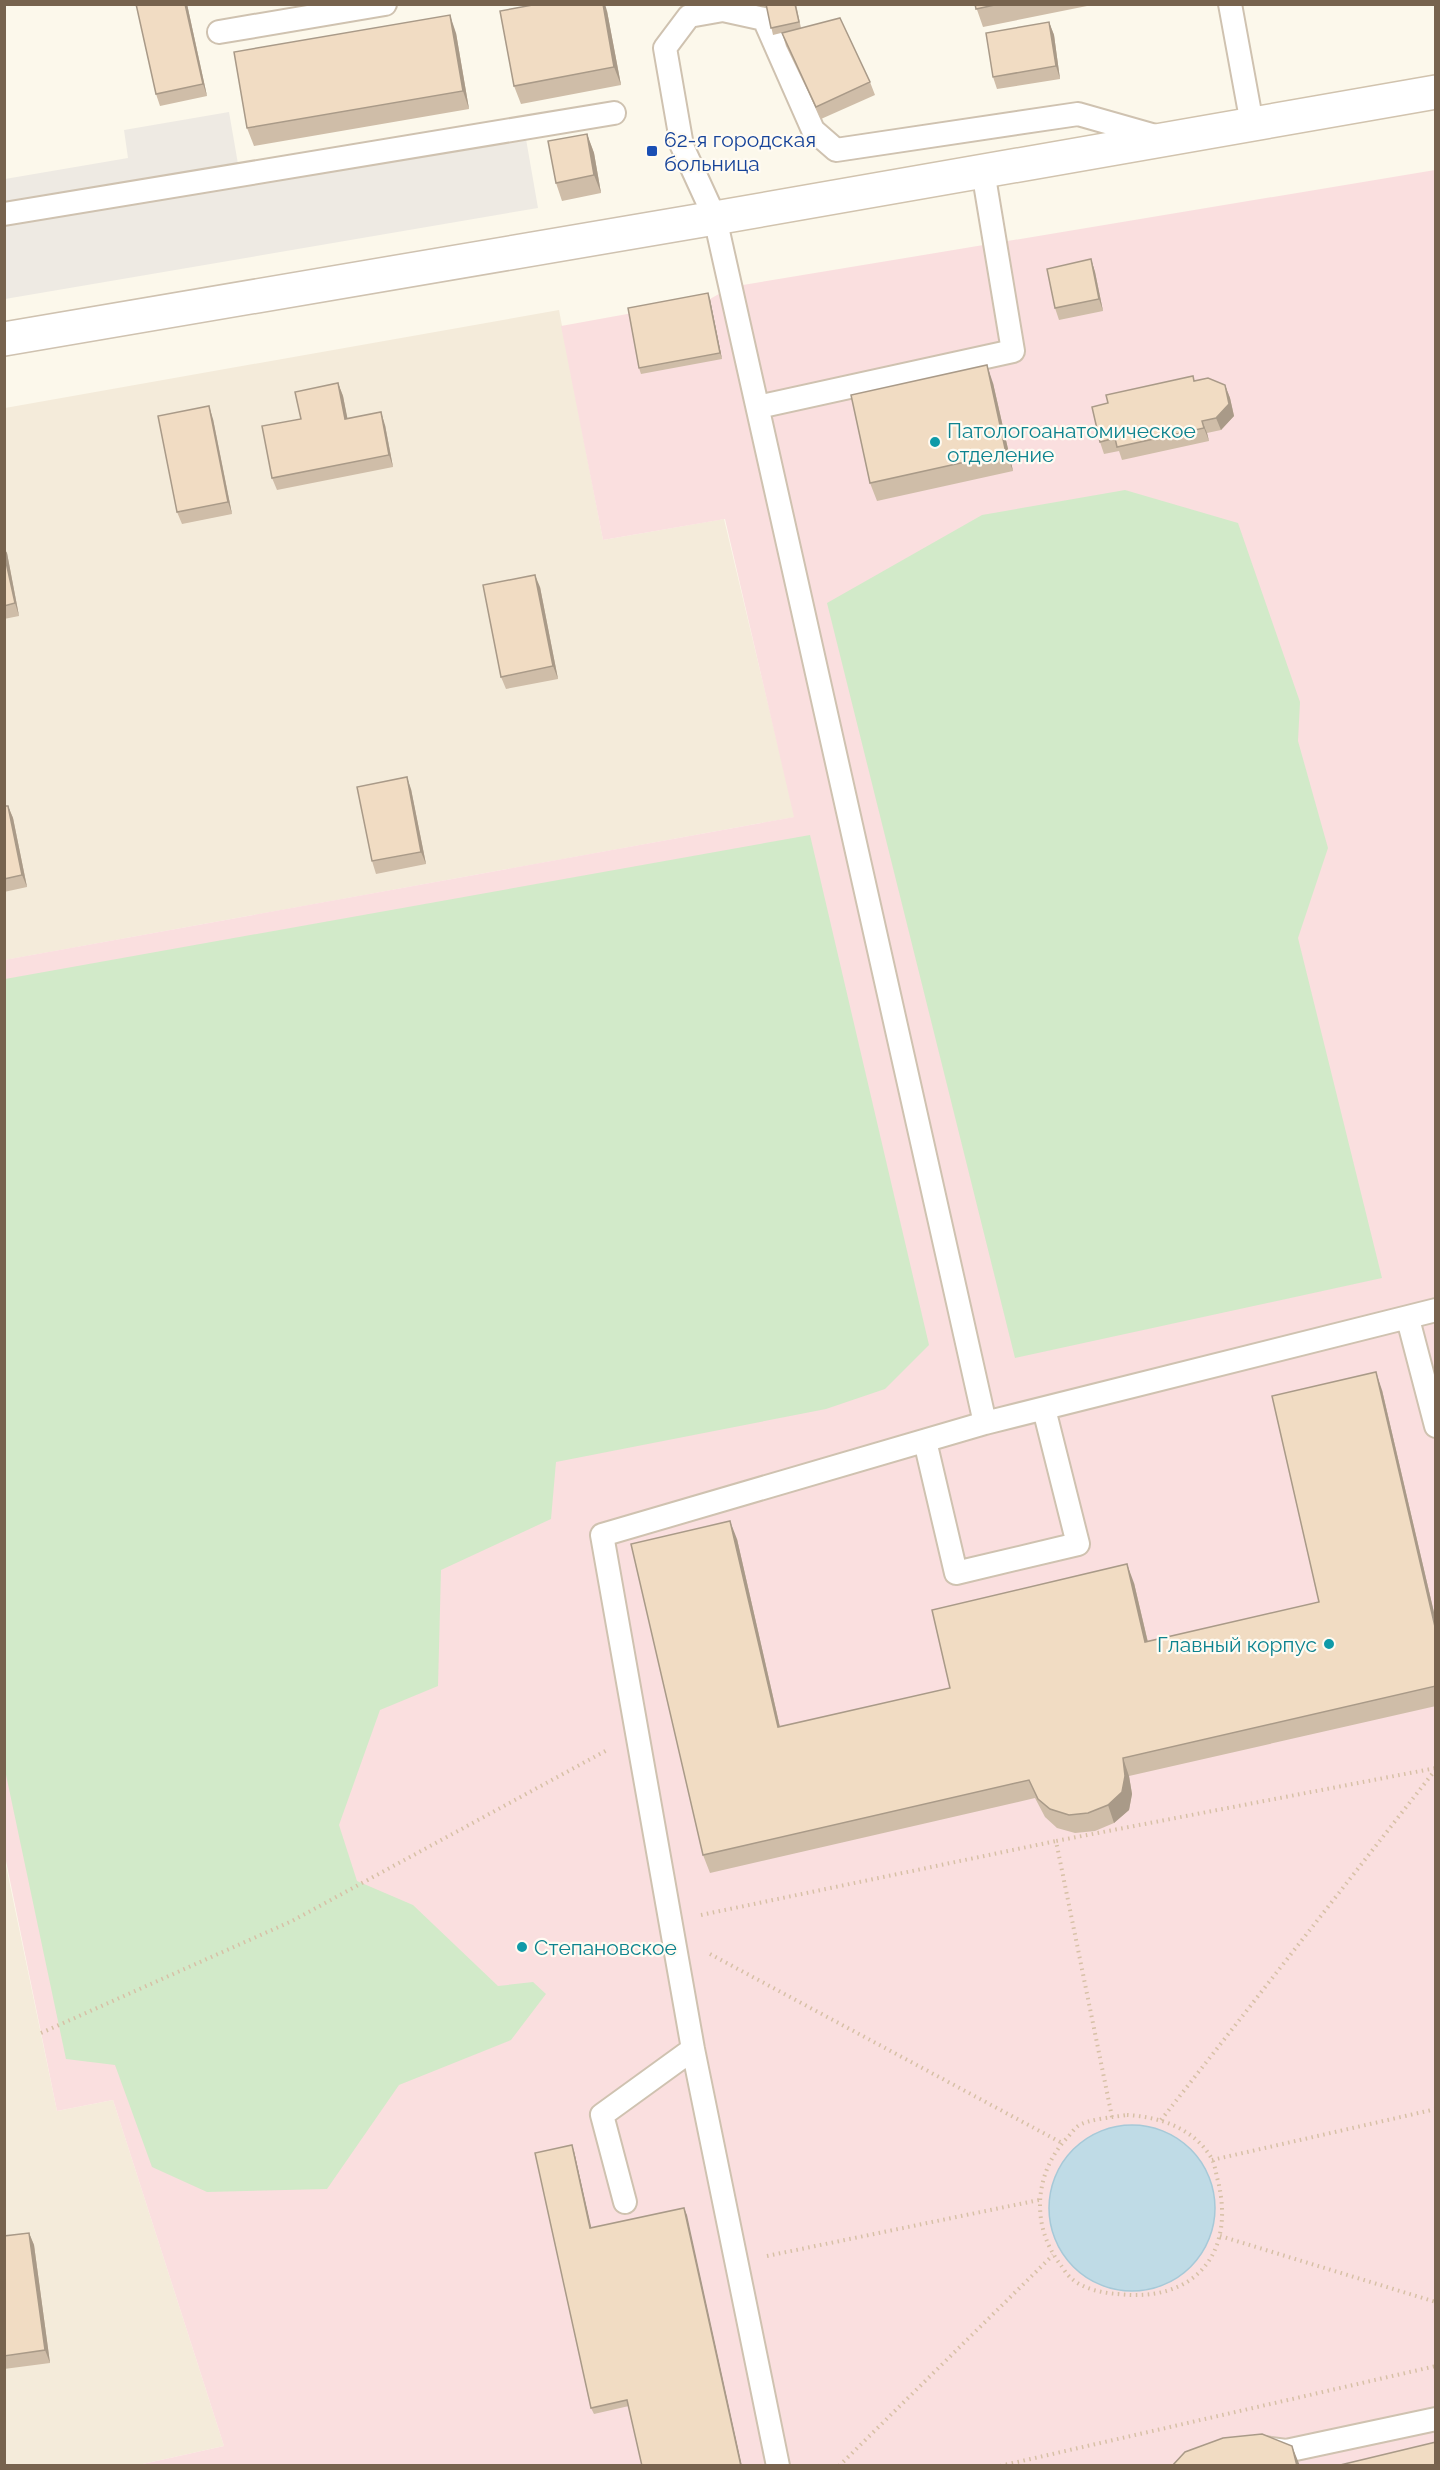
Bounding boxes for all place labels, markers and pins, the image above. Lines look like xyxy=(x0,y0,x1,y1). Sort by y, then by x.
place label: 62-я городская больница xyxy=(664,127,816,176)
marker: 62-я городская больница xyxy=(645,144,659,158)
place label: Патологоанатомическое отделение xyxy=(947,418,1196,467)
marker: Патологоанатомическое отделение xyxy=(928,435,942,449)
place label: Главный корпус xyxy=(1157,1632,1317,1657)
marker: Главный корпус xyxy=(1322,1637,1336,1651)
place label: Степановское xyxy=(534,1935,677,1960)
marker: Степановское xyxy=(515,1940,529,1954)

